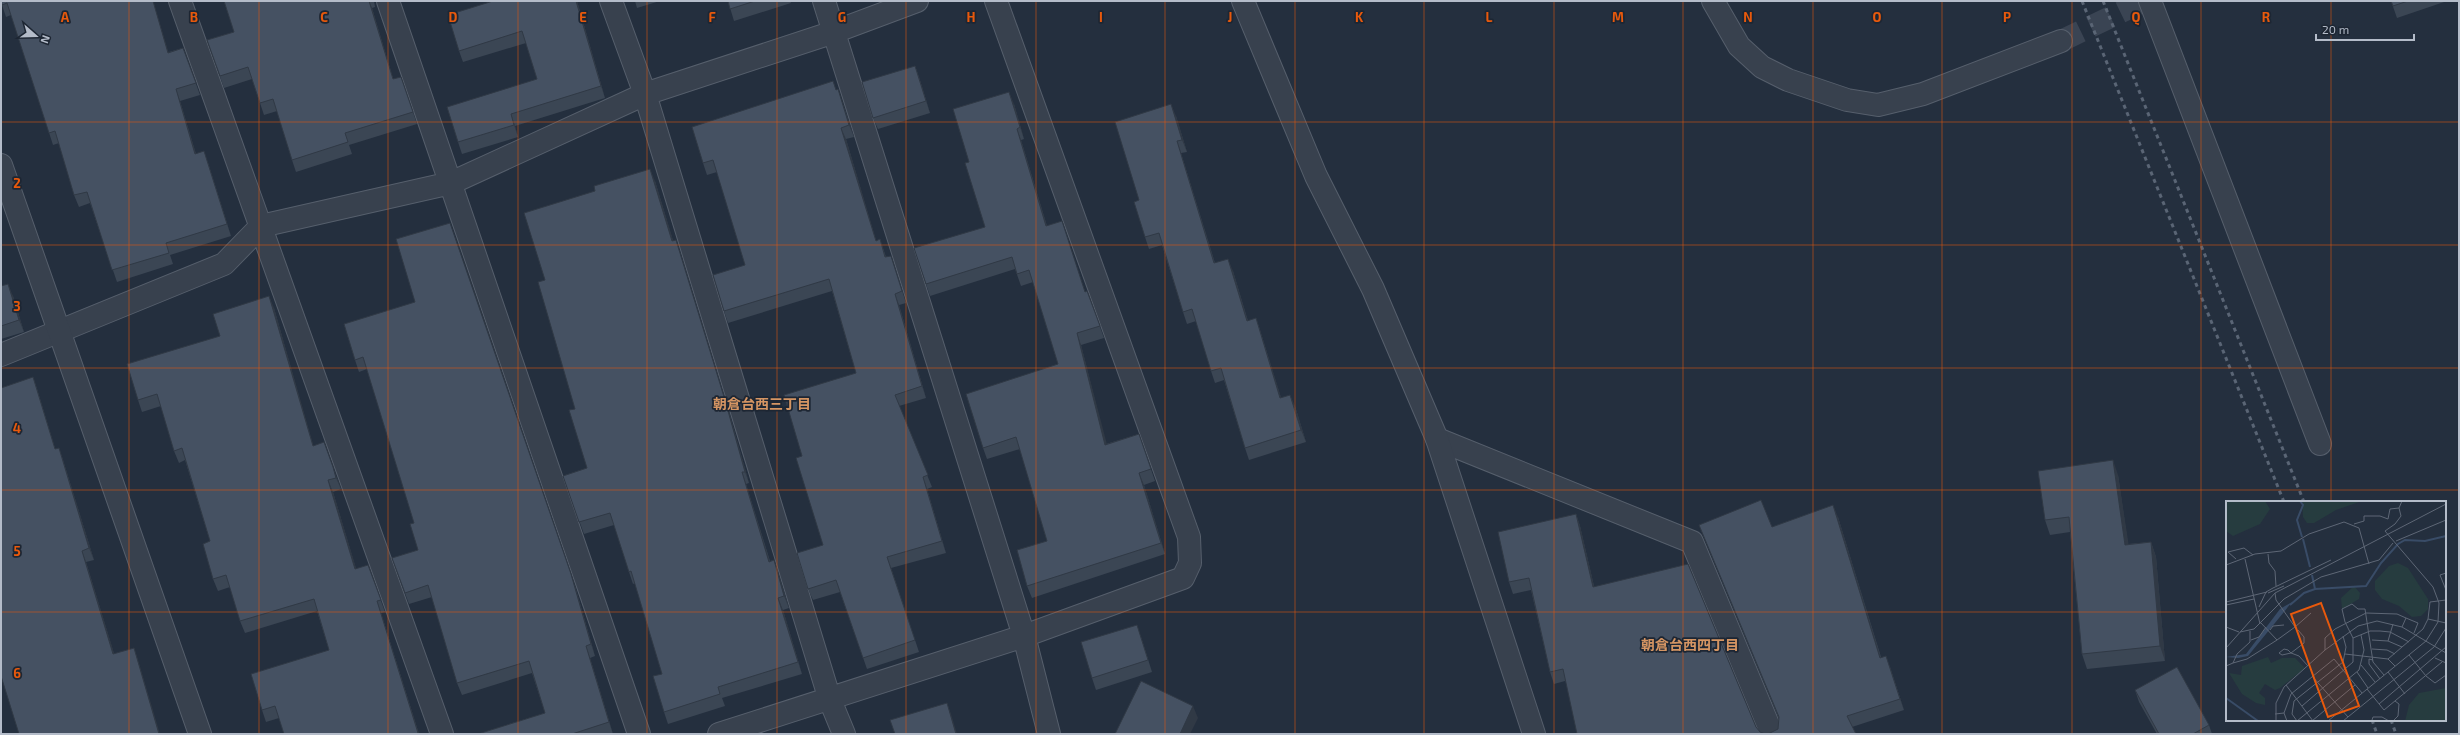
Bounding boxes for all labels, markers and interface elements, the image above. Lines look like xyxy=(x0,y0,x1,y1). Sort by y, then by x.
text: A xyxy=(61,9,70,25)
text: B xyxy=(190,9,198,25)
text: C xyxy=(320,9,328,25)
text: D xyxy=(449,9,458,25)
text: E xyxy=(579,9,587,25)
text: F xyxy=(708,9,716,25)
text: G xyxy=(838,9,846,25)
text: H xyxy=(967,9,976,25)
text: I xyxy=(1099,9,1103,25)
text: J xyxy=(1228,9,1232,25)
text: K xyxy=(1355,9,1364,25)
text: L xyxy=(1486,9,1493,25)
text: M xyxy=(1612,9,1624,25)
text: N xyxy=(1743,9,1753,25)
text: O xyxy=(1873,9,1882,25)
text: P xyxy=(2003,9,2011,25)
text: Q xyxy=(2132,9,2141,26)
text: R xyxy=(2262,9,2271,25)
north arrow xyxy=(16,16,56,56)
scale bar xyxy=(2316,16,2414,42)
text: 20 m xyxy=(2322,22,2349,36)
text: N xyxy=(38,34,53,46)
text: 2 xyxy=(13,175,21,191)
text: 3 xyxy=(13,298,21,314)
district label: 朝倉台西三丁目 xyxy=(713,395,811,412)
text: 4 xyxy=(13,420,21,436)
inset map xyxy=(2226,501,2446,721)
text: 5 xyxy=(13,543,21,559)
district label: 朝倉台西四丁目 xyxy=(1641,636,1739,653)
text: 6 xyxy=(13,665,21,681)

